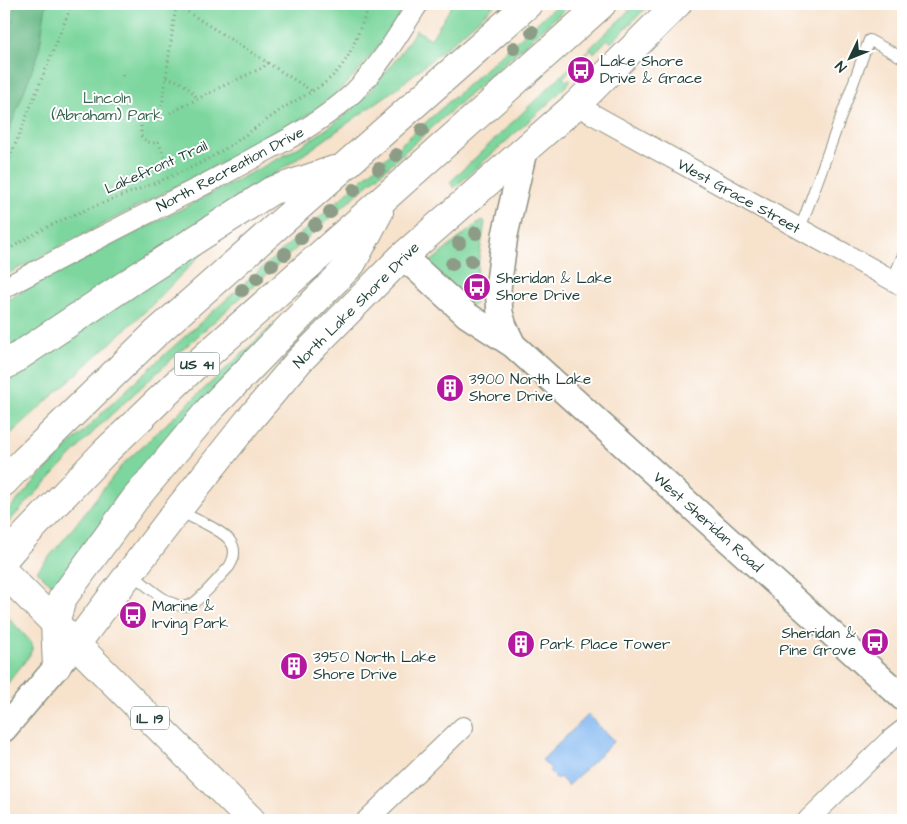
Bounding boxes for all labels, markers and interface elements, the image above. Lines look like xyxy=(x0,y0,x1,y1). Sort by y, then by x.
north arrow xyxy=(824,32,874,82)
place label: Lake Shore Drive & Grace xyxy=(600,51,702,89)
bus stop icon: Lake Shore Drive & Grace xyxy=(566,55,596,85)
text: N xyxy=(831,56,852,76)
park label: Lincoln (Abraham) Park xyxy=(51,88,163,126)
street label: North Recreation Drive xyxy=(153,122,308,217)
street label: Lakefront Trail xyxy=(101,135,211,200)
street label: West Grace Street xyxy=(673,154,804,239)
street label: North Lake Shore Drive xyxy=(288,237,424,373)
place label: Sheridan & Lake Shore Drive xyxy=(496,268,612,306)
bus stop icon: Sheridan & Lake Shore Drive xyxy=(462,272,492,302)
road number: US 41 xyxy=(174,352,220,376)
place label: 3900 North Lake Shore Drive xyxy=(469,369,591,407)
building icon: 3900 North Lake Shore Drive xyxy=(435,373,465,403)
street label: West Sheridan Road xyxy=(648,467,767,577)
place label: Marine & Irving Park xyxy=(152,596,229,635)
bus stop icon: Marine & Irving Park xyxy=(118,600,148,630)
place label: Sheridan & Pine Grove xyxy=(780,623,856,661)
bus stop icon: Sheridan & Pine Grove xyxy=(860,627,890,657)
building icon: Park Place Tower xyxy=(506,629,536,659)
place label: Park Place Tower xyxy=(540,634,670,655)
place label: 3950 North Lake Shore Drive xyxy=(313,647,436,685)
building icon: 3950 North Lake Shore Drive xyxy=(279,651,309,681)
road number: IL 19 xyxy=(131,706,169,730)

